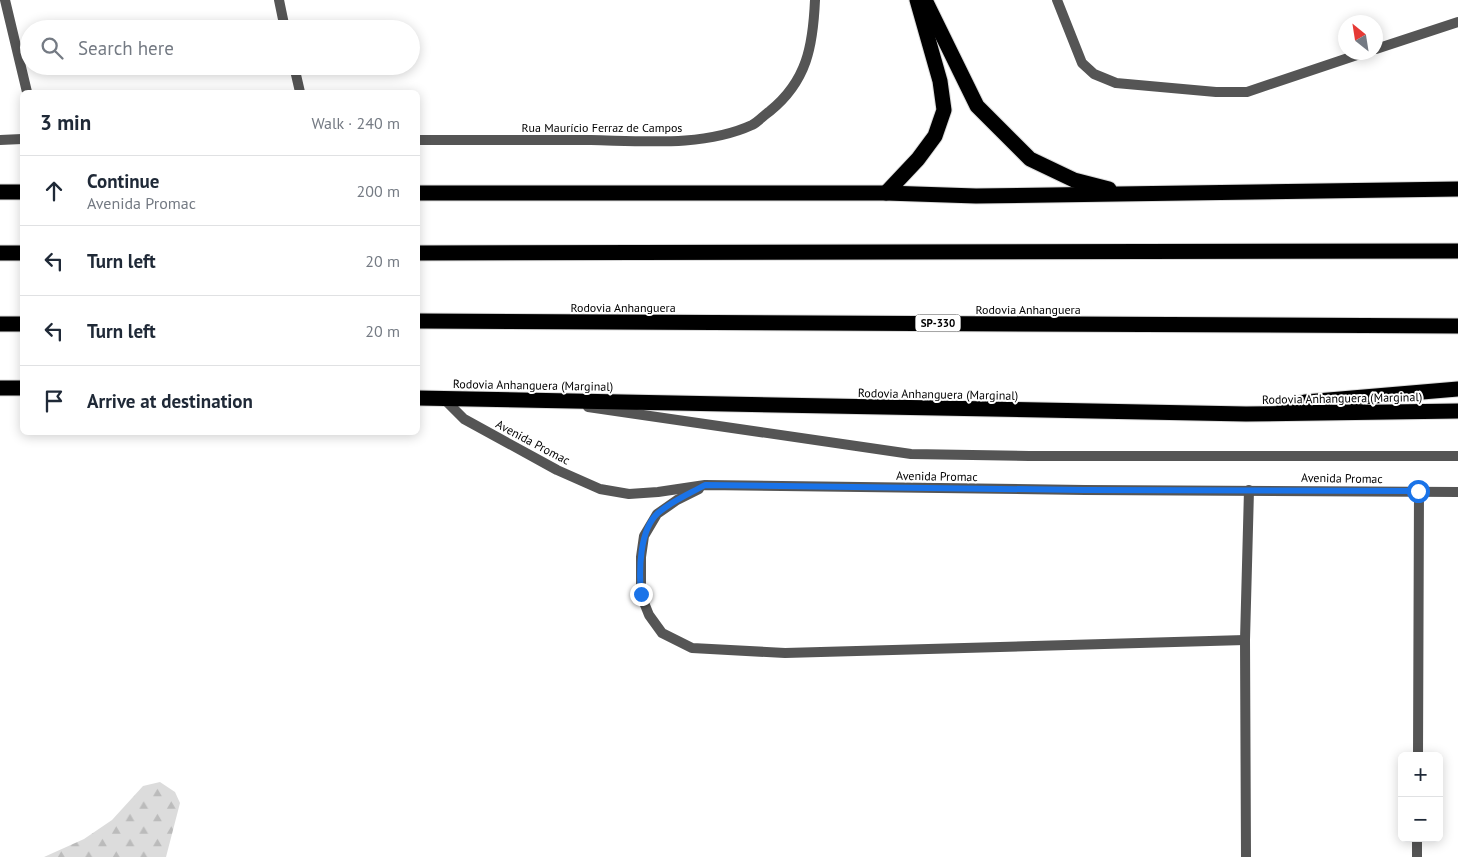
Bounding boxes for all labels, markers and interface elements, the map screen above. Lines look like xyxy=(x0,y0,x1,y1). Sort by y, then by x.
north arrow xyxy=(1338,15,1383,60)
search box xyxy=(20,20,420,75)
icon: search xyxy=(38,34,66,62)
text: Search here xyxy=(78,36,174,60)
text: 3 min xyxy=(40,109,91,136)
text: Walk · 240 m xyxy=(311,113,400,133)
street label: Rua Maurício Ferraz de Campos xyxy=(522,120,682,135)
text: Continue xyxy=(87,169,159,193)
icon: ahead xyxy=(40,177,68,205)
text: 200 m xyxy=(357,181,400,201)
text: Avenida Promac xyxy=(87,193,196,213)
icon: left xyxy=(40,247,68,275)
text: Turn left xyxy=(87,249,156,273)
text: 20 m xyxy=(365,251,400,271)
street label: Rodovia Anhanguera xyxy=(570,300,676,315)
street label: Rodovia Anhanguera xyxy=(975,302,1081,317)
road number: SP-330 xyxy=(916,314,960,332)
icon: left xyxy=(40,317,68,345)
text: Turn left xyxy=(87,319,156,343)
text: 20 m xyxy=(365,321,400,341)
street label: Rodovia Anhanguera (Marginal) xyxy=(453,376,613,394)
street label: Rodovia Anhanguera (Marginal) xyxy=(858,385,1018,403)
icon: arrive xyxy=(40,387,68,415)
text: Arrive at destination xyxy=(87,389,253,413)
street label: Rodovia Anhanguera (Marginal) xyxy=(1262,389,1422,407)
street label: Avenida Promac xyxy=(493,416,573,468)
street label: Avenida Promac xyxy=(896,468,979,484)
street label: Avenida Promac xyxy=(1301,470,1384,486)
route start xyxy=(1407,480,1430,503)
route end xyxy=(630,583,653,606)
map controls xyxy=(1398,752,1443,842)
button: + xyxy=(1398,752,1443,797)
button: − xyxy=(1398,797,1443,842)

